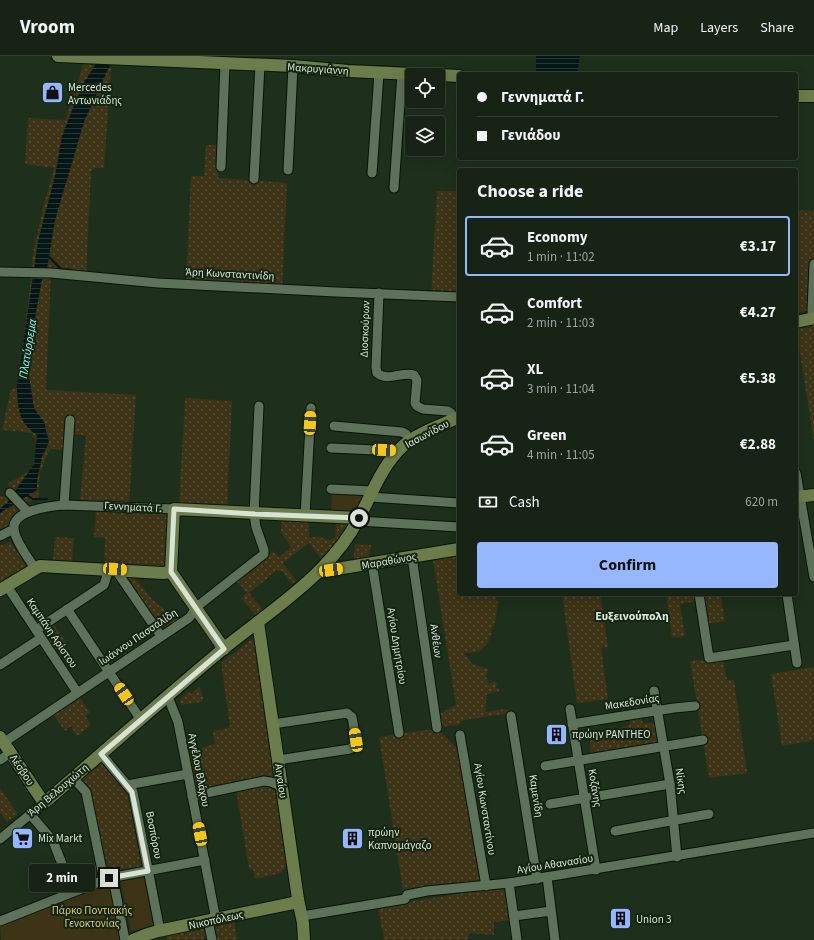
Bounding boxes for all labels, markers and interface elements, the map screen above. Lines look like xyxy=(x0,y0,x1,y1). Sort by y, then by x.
text: Vroom xyxy=(20,14,75,41)
text: Map xyxy=(653,18,678,38)
text: Layers xyxy=(700,18,738,38)
text: Share xyxy=(760,18,794,38)
street label: Μακρυγιάννη xyxy=(287,59,349,79)
map controls xyxy=(405,68,445,156)
button: locate xyxy=(405,68,445,108)
shop icon: Mercedes Αντωνιάδης xyxy=(39,80,65,106)
place label: Mercedes Αντωνιάδης xyxy=(68,80,122,108)
text: Γεννηματά Γ. xyxy=(501,87,585,108)
button: layers xyxy=(405,116,445,156)
text: Γενιάδου xyxy=(501,125,560,146)
text: Choose a ride xyxy=(477,179,583,204)
text: Economy xyxy=(527,227,588,248)
icon: car xyxy=(479,228,515,264)
text: €3.17 xyxy=(740,236,776,257)
text: 1 min · 11:02 xyxy=(527,248,595,266)
street label: Άρη Κωνσταντινίδη xyxy=(185,264,275,284)
text: Comfort xyxy=(527,293,582,314)
icon: car xyxy=(479,294,515,330)
street label: Διοσκούρων xyxy=(357,300,373,358)
text: €4.27 xyxy=(740,302,776,323)
text: 2 min · 11:03 xyxy=(527,314,595,332)
water label: Πλατύρρεμα xyxy=(15,318,41,380)
text: XL xyxy=(527,359,543,380)
icon: car xyxy=(479,360,515,396)
text: €5.38 xyxy=(740,368,776,389)
text: 3 min · 11:04 xyxy=(527,380,595,398)
car xyxy=(303,411,317,435)
street label: Ιασωνίδου xyxy=(402,416,452,452)
text: Green xyxy=(527,425,567,446)
icon: car xyxy=(479,426,515,462)
text: €2.88 xyxy=(740,434,776,455)
car xyxy=(372,443,396,457)
text: 4 min · 11:05 xyxy=(527,446,595,464)
icon: cash xyxy=(477,491,499,513)
text: Cash xyxy=(509,492,540,513)
text: 620 m xyxy=(745,493,778,511)
street label: Γεννηματά Γ. xyxy=(104,498,163,516)
route start xyxy=(350,509,368,527)
button: Confirm xyxy=(477,542,778,588)
street label: Μαραθώνος xyxy=(360,549,418,573)
car xyxy=(103,562,127,576)
car xyxy=(318,562,344,578)
street label: Καμπάνη Αρίστου xyxy=(23,595,81,671)
street label: Ιωάννου Πασσαλίδη xyxy=(96,605,180,669)
street label: Αγίου Δημητρίου xyxy=(384,607,410,685)
district label: Ευξεινούπολη xyxy=(595,608,669,625)
street label: Ανθέων xyxy=(426,623,446,659)
car xyxy=(112,681,136,707)
street label: Μακεδονίας xyxy=(604,690,661,714)
building icon: πρώην PANTHEO xyxy=(543,721,569,747)
car xyxy=(348,727,364,753)
place label: πρώην PANTHEO xyxy=(572,727,651,742)
street label: Αγγέλου Βλάχου xyxy=(185,732,213,808)
street label: Λέσβου xyxy=(6,752,38,788)
street label: Άρη Βελουχιώτη xyxy=(24,760,92,820)
street label: Αγίου Κωνσταντίνου xyxy=(470,762,500,856)
street label: Αιγαίου xyxy=(271,763,291,799)
street label: Νίκης xyxy=(672,767,690,795)
street label: Κοζάνης xyxy=(585,768,605,808)
street label: Καμενίδη xyxy=(525,773,547,819)
street label: Βοσπόρου xyxy=(142,810,166,860)
car xyxy=(192,821,208,847)
supermarket icon: Mix Markt xyxy=(10,825,36,851)
building icon: πρώην Καπνομάγαζο xyxy=(339,825,365,851)
place label: πρώην Καπνομάγαζο xyxy=(368,825,432,853)
place label: Mix Markt xyxy=(38,831,82,846)
street label: Αγίου Αθανασίου xyxy=(516,851,594,877)
callout: 2 min xyxy=(29,864,95,892)
text: 2 min xyxy=(46,869,78,887)
route end xyxy=(100,869,118,887)
park label: Πάρκο Ποντιακής Γενοκτονίας xyxy=(52,903,133,931)
building icon: Union 3 xyxy=(608,906,634,932)
street label: Νικοπόλεως xyxy=(187,907,245,933)
place label: Union 3 xyxy=(636,912,671,927)

